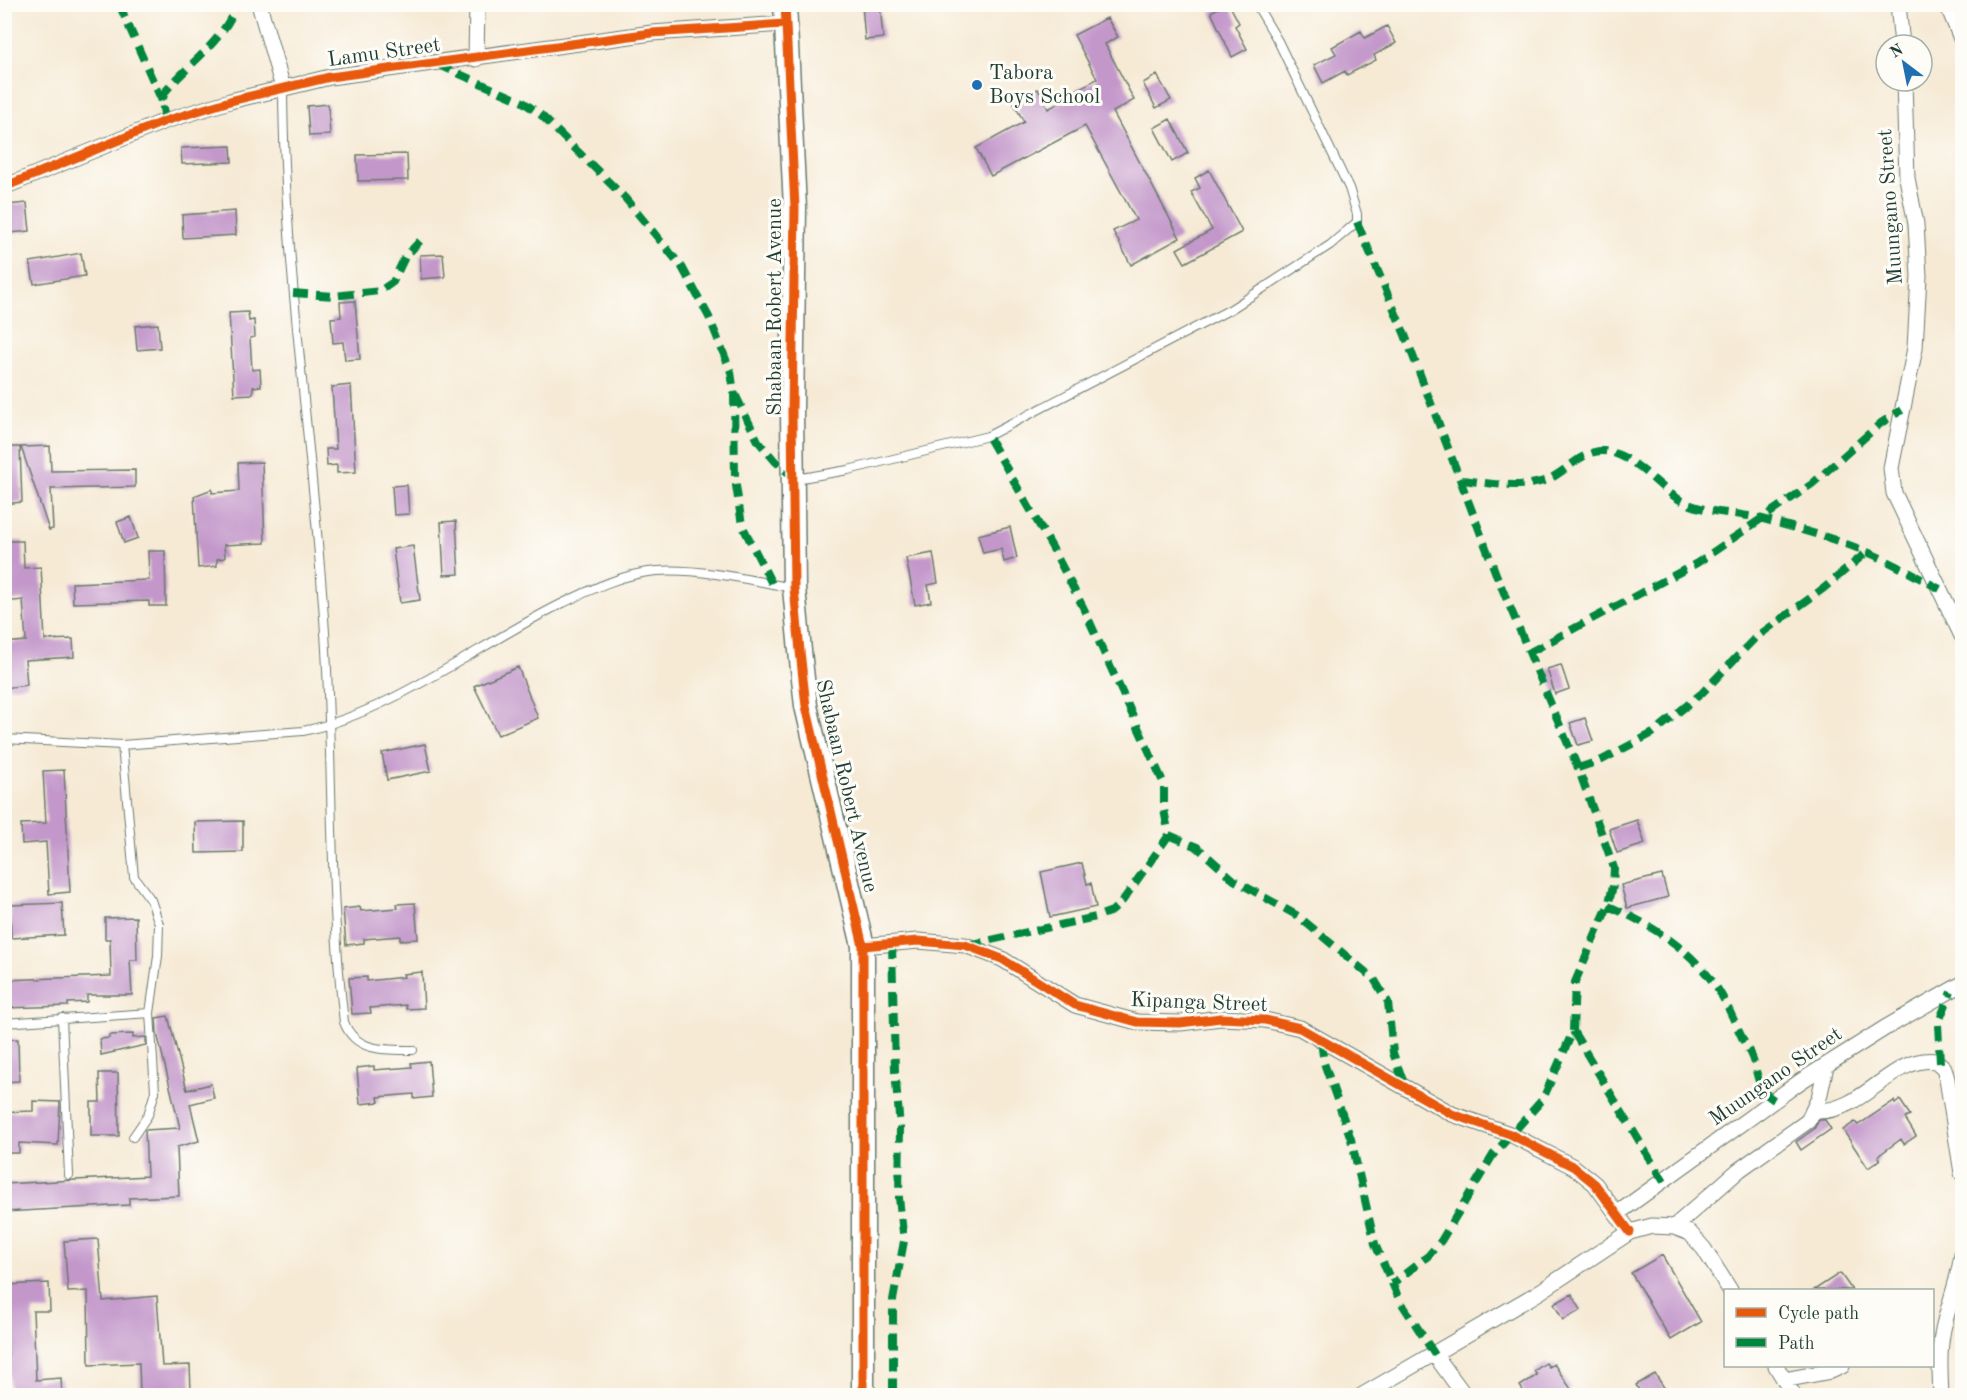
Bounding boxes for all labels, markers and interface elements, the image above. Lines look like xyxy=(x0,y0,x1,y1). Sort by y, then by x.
north arrow xyxy=(1874,33,1934,93)
street label: Lamu Street xyxy=(326,35,442,71)
text: N xyxy=(1888,42,1907,62)
place label: Tabora Boys School xyxy=(989,63,1100,108)
marker: Tabora Boys School xyxy=(970,78,984,92)
street label: Muungano Street xyxy=(1875,128,1907,286)
street label: Shabaan Robert Avenue xyxy=(765,198,786,416)
street label: Shabaan Robert Avenue xyxy=(811,677,881,895)
street label: Kipanga Street xyxy=(1130,990,1268,1016)
street label: Muungano Street xyxy=(1706,1024,1846,1130)
legend xyxy=(1724,1289,1934,1367)
text: Cycle path xyxy=(1778,1305,1859,1323)
text: Path xyxy=(1778,1335,1815,1353)

